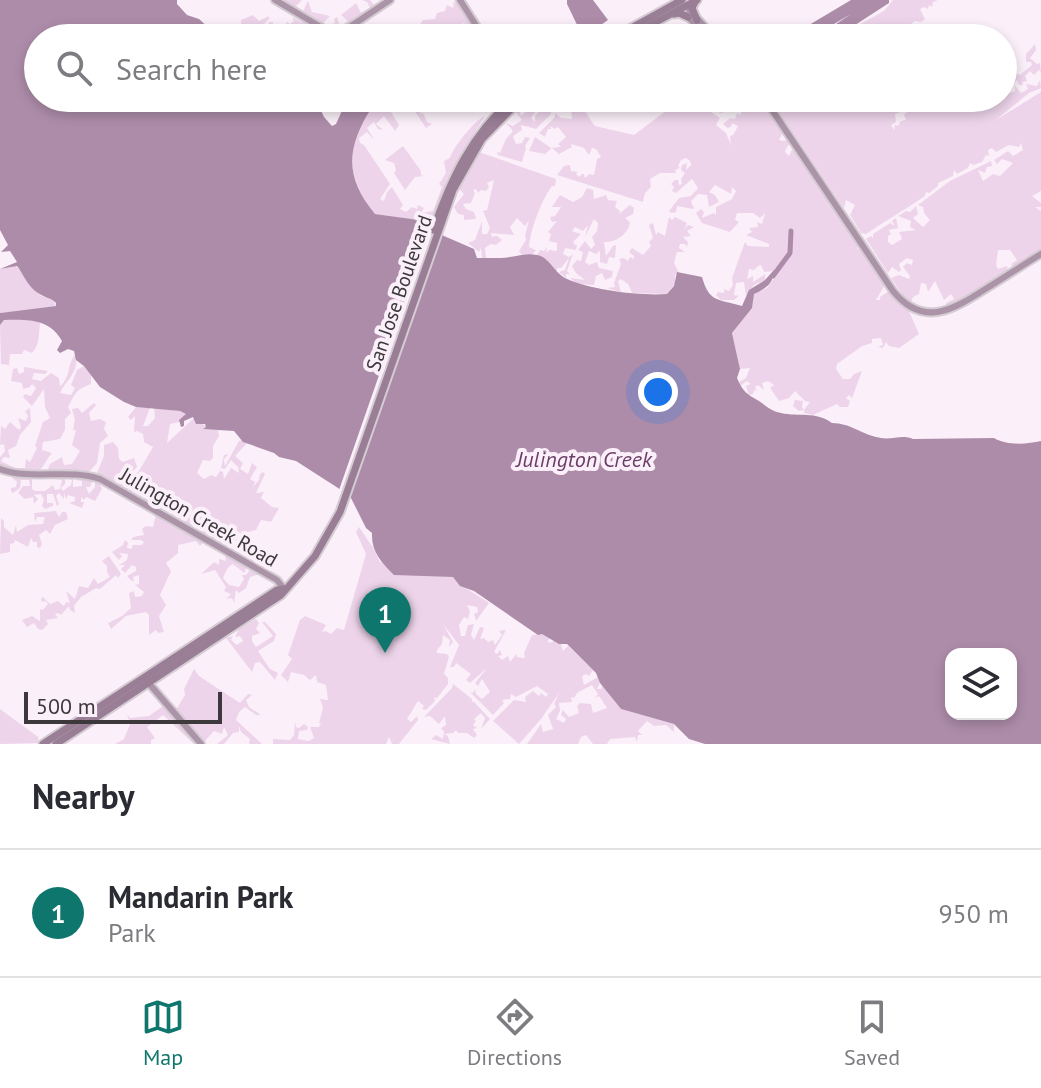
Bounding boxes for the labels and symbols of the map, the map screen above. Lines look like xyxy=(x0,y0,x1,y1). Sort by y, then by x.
street label: San Jose Boulevard xyxy=(360,212,438,374)
your location xyxy=(638,372,678,412)
water label: Julington Creek xyxy=(514,445,653,473)
street label: Julington Creek Road xyxy=(115,461,282,573)
pin: 1 xyxy=(359,587,411,653)
scale bar xyxy=(24,688,222,724)

